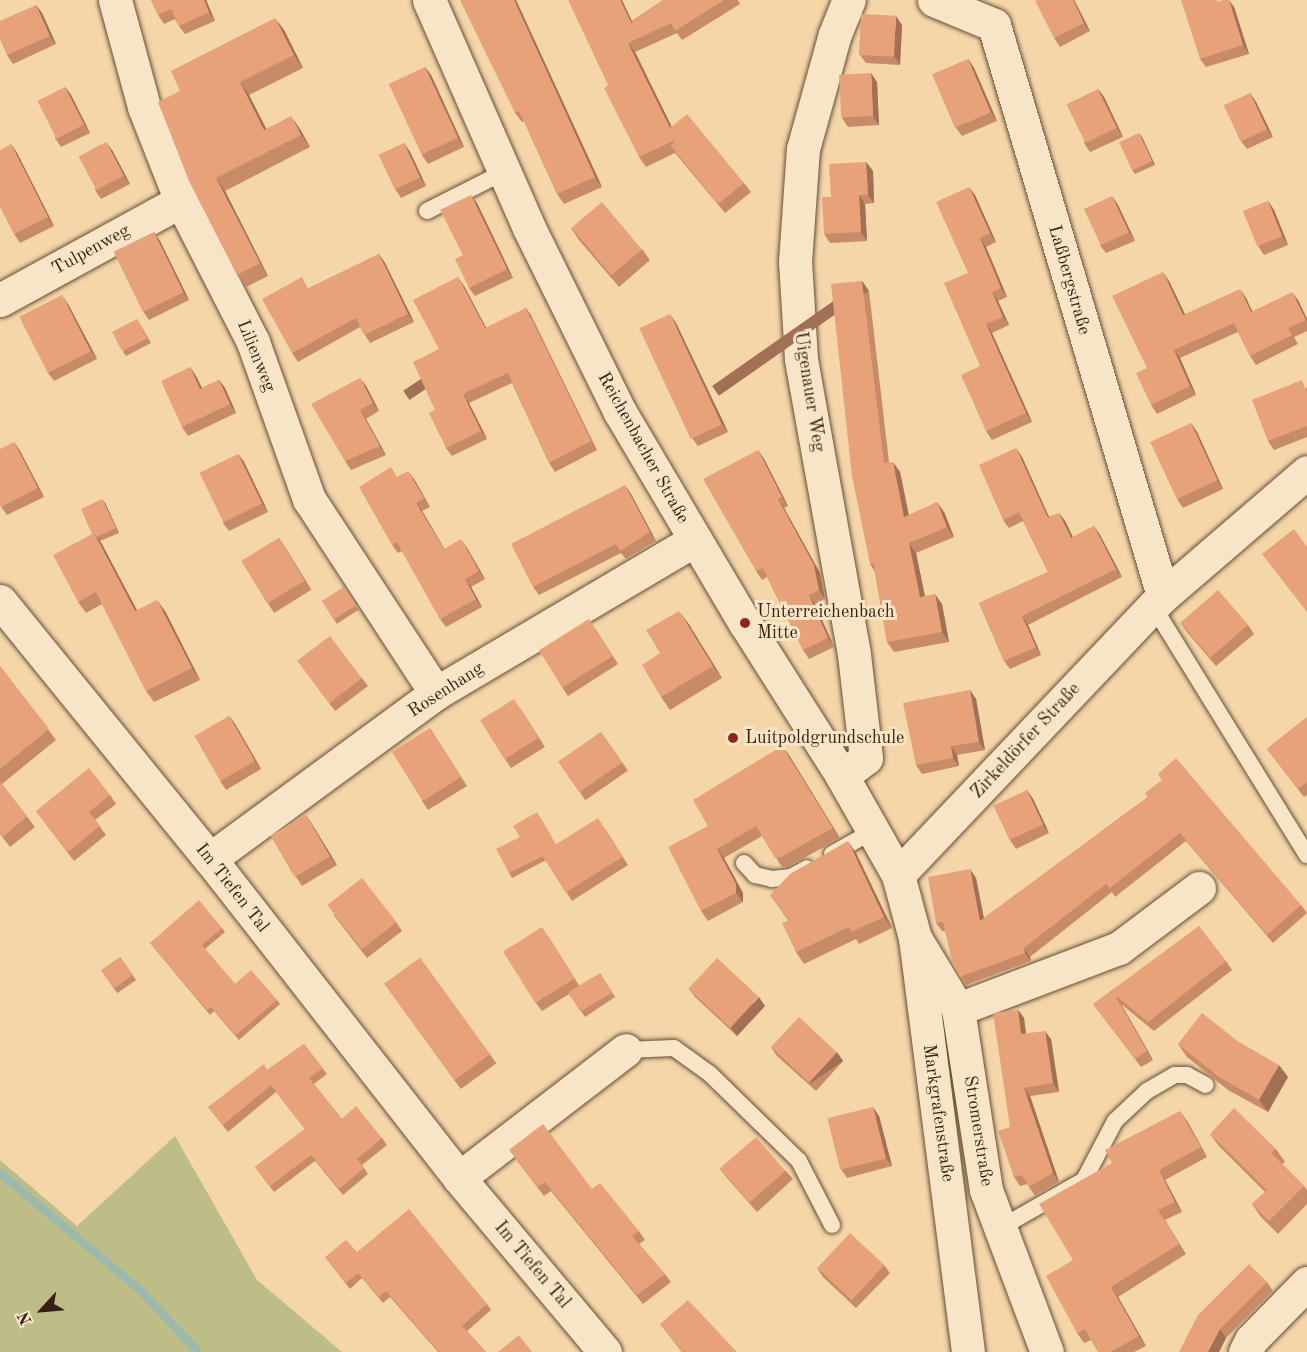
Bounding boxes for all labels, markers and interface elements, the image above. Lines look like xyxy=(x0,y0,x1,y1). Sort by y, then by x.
street label: Tulpenweg xyxy=(48,220,134,280)
street label: Laßbergstraße xyxy=(1043,223,1095,337)
street label: Lilienweg xyxy=(232,317,280,395)
street label: Uigenauer Weg xyxy=(789,330,829,454)
street label: Reichenbacher Straße xyxy=(592,369,694,527)
place label: Unterreichenbach Mitte xyxy=(757,602,895,644)
marker: Unterreichenbach Mitte xyxy=(738,616,752,630)
street label: Rosenhang xyxy=(404,658,488,722)
street label: Zirkeldörfer Straße xyxy=(967,679,1085,803)
place label: Luitpoldgrundschule xyxy=(745,727,904,749)
marker: Luitpoldgrundschule xyxy=(726,731,740,745)
street label: Im Tiefen Tal xyxy=(191,839,273,937)
street label: Markgrafenstraße xyxy=(918,1043,958,1183)
street label: Stromerstraße xyxy=(959,1074,997,1188)
street label: Im Tiefen Tal xyxy=(489,1217,575,1313)
north arrow xyxy=(12,1280,72,1340)
text: N xyxy=(16,1309,36,1327)

